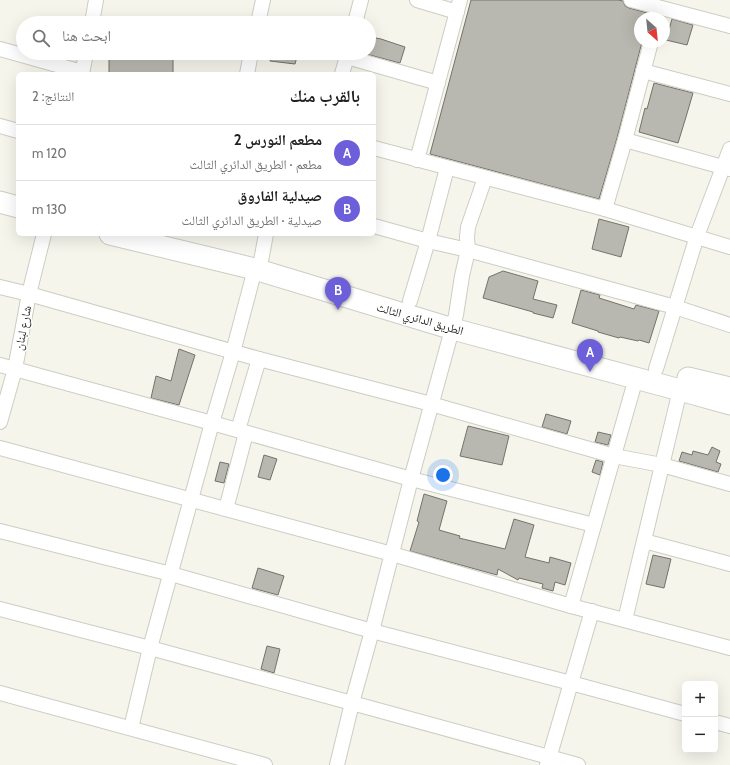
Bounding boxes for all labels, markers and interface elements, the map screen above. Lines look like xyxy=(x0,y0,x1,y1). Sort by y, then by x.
north arrow xyxy=(634,12,670,48)
search box xyxy=(16,16,376,60)
icon: search xyxy=(30,27,52,49)
text: ابحث هنا xyxy=(62,27,111,45)
text: بالقرب منك xyxy=(290,86,360,106)
text: النتائج: 2 xyxy=(32,88,74,104)
text: مطعم النورس 2 xyxy=(234,131,322,149)
text: 120 m xyxy=(32,145,66,161)
text: A xyxy=(343,145,351,161)
text: مطعم · الطريق الدائري الثالث xyxy=(190,156,322,172)
text: صيدلية الفاروق xyxy=(237,187,322,205)
text: 130 m xyxy=(32,201,67,217)
text: B xyxy=(343,201,351,217)
text: صيدلية · الطريق الدائري الثالث xyxy=(182,212,322,228)
pin: B xyxy=(325,277,351,310)
street label: الطريق الدائري الثالث xyxy=(374,299,465,341)
street label: شارع لبنان xyxy=(11,304,35,352)
pin: A xyxy=(577,339,603,372)
your location xyxy=(433,465,453,485)
map controls xyxy=(682,681,718,753)
button: + xyxy=(682,681,718,717)
button: − xyxy=(682,717,718,753)

